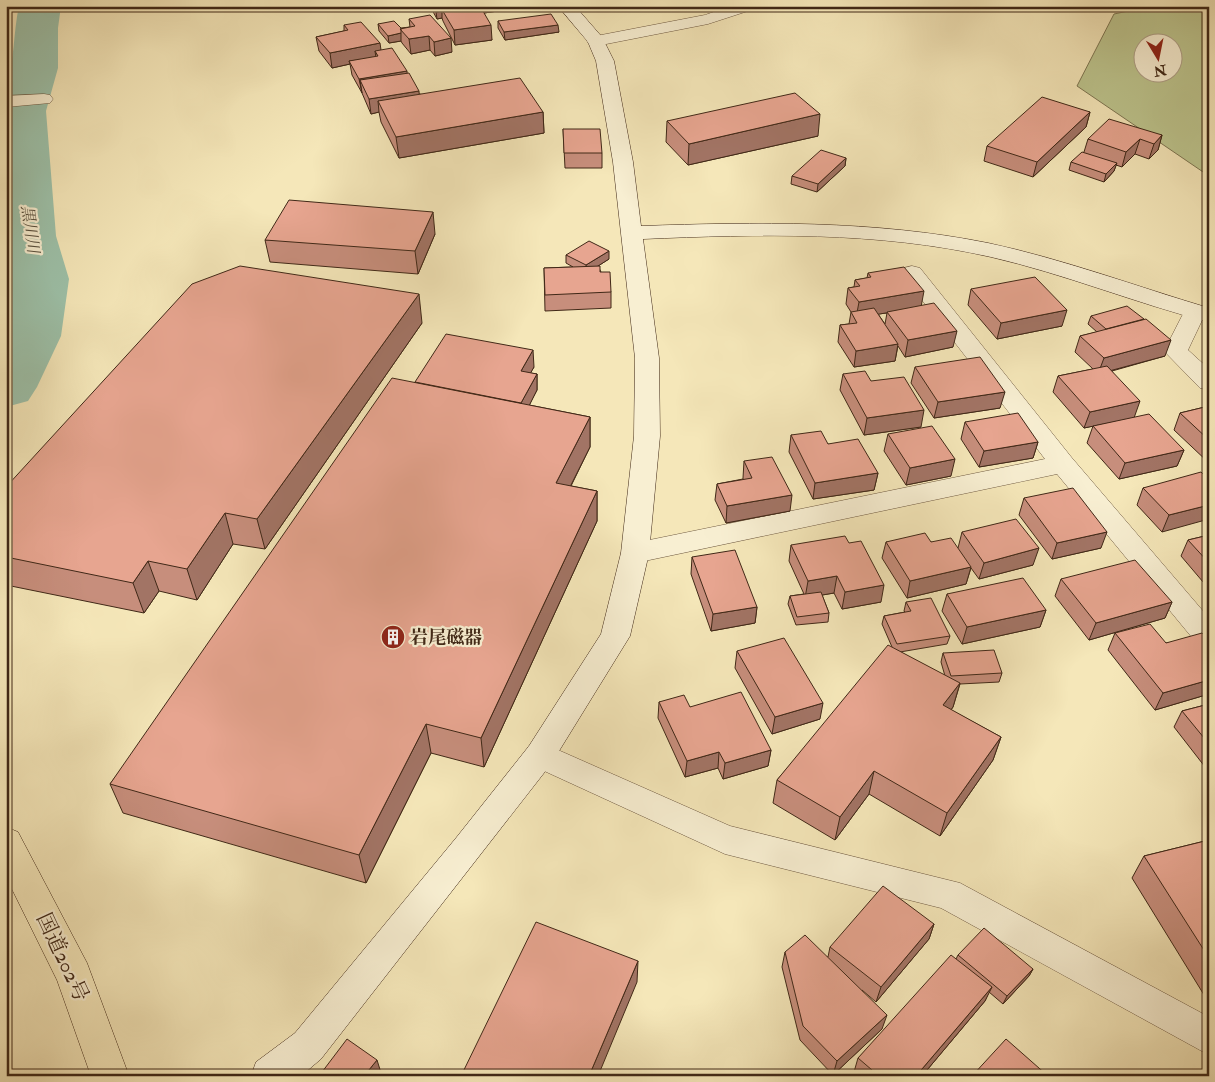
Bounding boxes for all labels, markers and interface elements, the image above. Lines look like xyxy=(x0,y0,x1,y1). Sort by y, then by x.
north arrow xyxy=(1132,32,1182,82)
text: N xyxy=(1152,61,1169,80)
water label: 黒川川 xyxy=(17,204,44,256)
building icon: 岩尾磁器 xyxy=(380,624,406,650)
place label: 岩尾磁器 xyxy=(410,626,482,649)
street label: 国道202号 xyxy=(30,908,95,1006)

